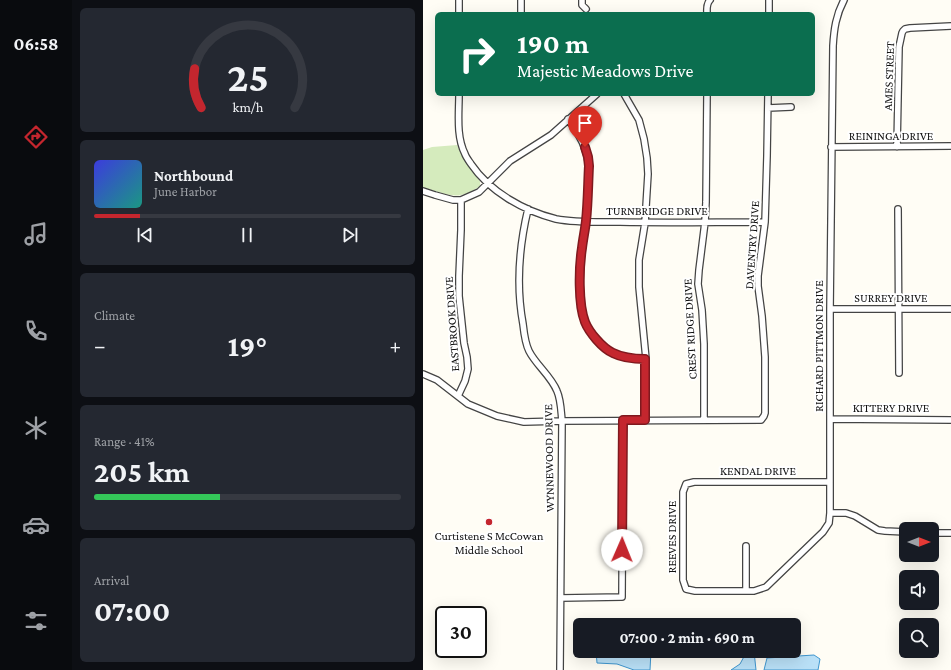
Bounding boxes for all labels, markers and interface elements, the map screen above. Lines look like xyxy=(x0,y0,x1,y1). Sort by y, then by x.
icon: right xyxy=(451,28,503,80)
text: 190 m xyxy=(517,28,589,59)
text: 06:58 xyxy=(13,34,59,54)
street label: AMES STREET xyxy=(881,41,897,111)
text: 25 xyxy=(227,54,268,100)
text: Majestic Meadows Drive xyxy=(517,61,693,81)
text: km/h xyxy=(232,99,263,115)
pin xyxy=(568,106,602,147)
icon: arrive xyxy=(574,112,596,134)
icon: directions xyxy=(22,123,50,151)
street label: REININGA DRIVE xyxy=(849,129,934,143)
text: Northbound xyxy=(154,168,233,184)
text: June Harbor xyxy=(154,184,217,199)
street label: DAVENTRY DRIVE xyxy=(742,200,762,290)
street label: TURNBRIDGE DRIVE xyxy=(606,204,708,218)
icon: music xyxy=(22,220,50,248)
icon: previous xyxy=(134,224,156,246)
icon: pause xyxy=(236,224,258,246)
icon: next xyxy=(339,224,361,246)
street label: EASTBROOK DRIVE xyxy=(442,275,462,372)
street label: CREST RIDGE DRIVE xyxy=(680,278,700,380)
street label: RICHARD PITTMON DRIVE xyxy=(812,280,826,412)
street label: SURREY DRIVE xyxy=(854,291,928,305)
text: Climate xyxy=(94,308,135,323)
icon: phone xyxy=(22,317,50,345)
text: 19° xyxy=(228,329,267,362)
text: − xyxy=(94,333,106,358)
text: + xyxy=(389,333,401,358)
street label: KITTERY DRIVE xyxy=(853,401,930,415)
street label: WYNNEWOOD DRIVE xyxy=(541,403,557,512)
icon: climate xyxy=(22,414,50,442)
text: Range · 41% xyxy=(94,434,155,449)
text: 205 km xyxy=(94,455,190,488)
street label: KENDAL DRIVE xyxy=(720,464,796,478)
street label: REEVES DRIVE xyxy=(665,500,679,573)
icon: car xyxy=(22,511,50,539)
marker: Curtistene S McCowan Middle School xyxy=(484,517,494,527)
north arrow xyxy=(899,522,939,562)
map controls xyxy=(899,522,939,658)
place label: Curtistene S McCowan Middle School xyxy=(434,529,544,557)
position arrow xyxy=(601,529,643,571)
button: sound xyxy=(899,570,939,610)
text: Arrival xyxy=(94,573,129,588)
text: 07:00 xyxy=(94,594,170,627)
speed limit sign: 30 xyxy=(435,606,487,658)
icon: filters xyxy=(22,607,50,635)
button: search xyxy=(899,618,939,658)
text: 07:00 · 2 min · 690 m xyxy=(619,630,755,646)

